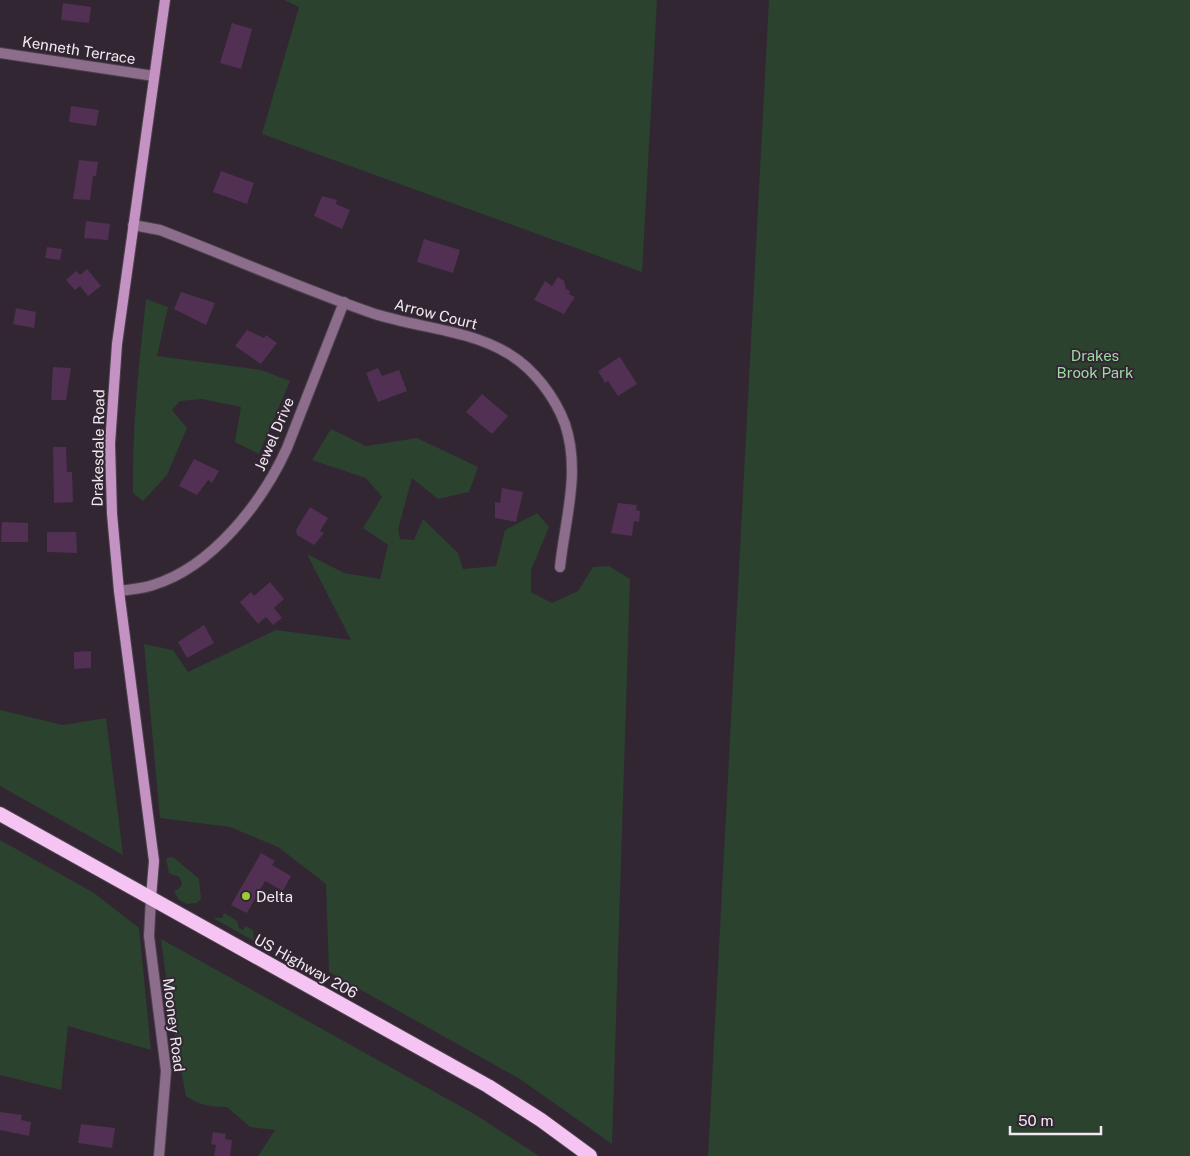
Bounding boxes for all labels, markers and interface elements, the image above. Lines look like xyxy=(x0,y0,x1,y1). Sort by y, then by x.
street label: Kenneth Terrace xyxy=(21,33,137,67)
street label: Arrow Court xyxy=(393,295,479,333)
park label: Drakes Brook Park xyxy=(1057,347,1133,381)
street label: Drakesdale Road xyxy=(88,389,108,507)
street label: Jewel Drive xyxy=(251,395,297,473)
place label: Delta xyxy=(256,888,293,905)
marker: Delta xyxy=(240,890,252,902)
street label: US Highway 206 xyxy=(251,931,361,1001)
street label: Mooney Road xyxy=(160,977,188,1073)
scale bar xyxy=(1010,1104,1101,1136)
text: 50 m xyxy=(1018,1112,1053,1129)

